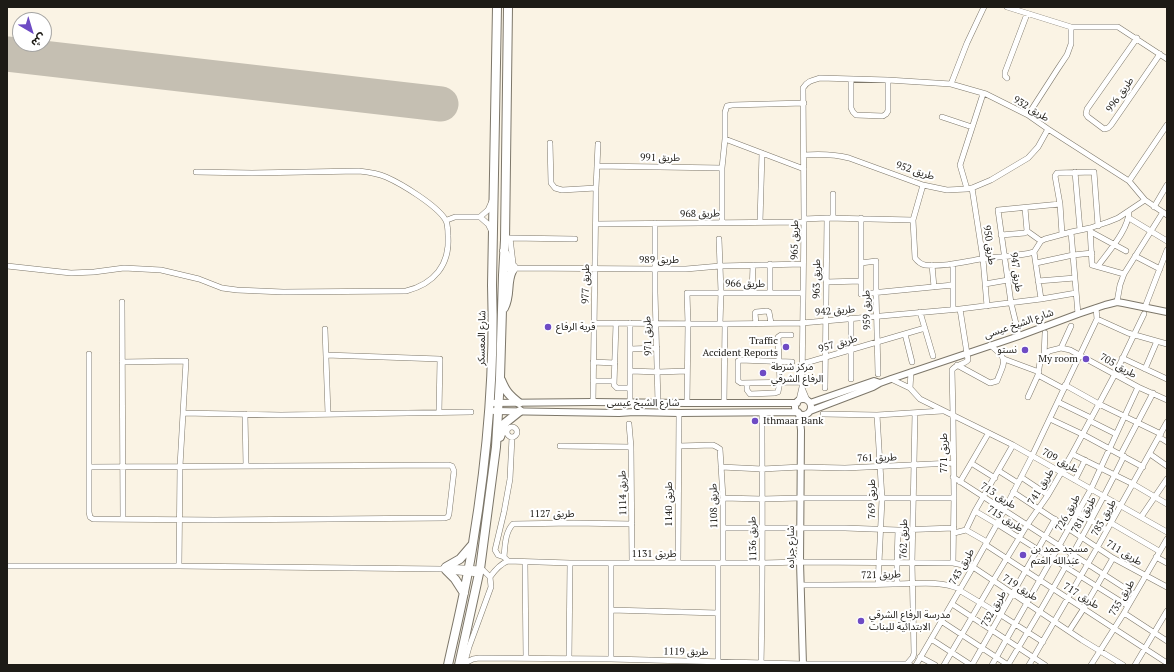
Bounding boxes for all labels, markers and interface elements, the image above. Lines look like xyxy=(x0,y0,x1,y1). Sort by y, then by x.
north arrow xyxy=(12,12,52,52)
text: ش xyxy=(29,31,49,51)
street label: طريق 996 xyxy=(1104,75,1136,115)
street label: طريق 932 xyxy=(1011,94,1051,124)
street label: طريق 991 xyxy=(640,152,680,164)
street label: طريق 952 xyxy=(894,159,936,183)
street label: طريق 968 xyxy=(680,208,720,220)
street label: طريق 965 xyxy=(789,220,801,260)
street label: طريق 950 xyxy=(980,224,998,266)
street label: طريق 947 xyxy=(1007,251,1025,293)
street label: طريق 989 xyxy=(639,254,679,266)
street label: طريق 963 xyxy=(811,259,823,299)
street label: طريق 977 xyxy=(580,264,592,304)
street label: طريق 966 xyxy=(725,278,765,290)
street label: طريق 959 xyxy=(861,290,873,330)
street label: طريق 942 xyxy=(815,303,855,319)
street label: شارع الشيخ عيسى xyxy=(983,306,1055,342)
street label: شارع المعسكر xyxy=(476,310,488,366)
street label: طريق 971 xyxy=(641,316,655,356)
place label: قرية الرفاع xyxy=(556,321,595,333)
marker: قرية الرفاع xyxy=(543,322,553,332)
street label: طريق 957 xyxy=(817,333,859,355)
place label: Traffic Accident Reports xyxy=(702,335,778,358)
marker: Traffic Accident Reports xyxy=(781,342,791,352)
place label: نستو xyxy=(997,344,1017,356)
marker: نستو xyxy=(1020,345,1030,355)
street label: طريق 705 xyxy=(1098,351,1138,381)
place label: My room xyxy=(1038,353,1078,365)
marker: My room xyxy=(1081,354,1091,364)
place label: مركز شرطة الرفاع الشرقي xyxy=(771,361,823,384)
marker: مركز شرطة الرفاع الشرقي xyxy=(758,368,768,378)
street label: شارع الشيخ عيسى xyxy=(607,397,679,409)
place label: Ithmaar Bank xyxy=(763,415,823,427)
marker: Ithmaar Bank xyxy=(750,416,760,426)
street label: طريق 771 xyxy=(938,433,950,473)
street label: طريق 709 xyxy=(1040,446,1080,476)
street label: طريق 761 xyxy=(857,451,897,465)
street label: طريق 741 xyxy=(1025,467,1057,507)
street label: طريق 1114 xyxy=(617,470,629,516)
street label: طريق 769 xyxy=(866,479,878,519)
street label: طريق 713 xyxy=(978,480,1018,512)
street label: طريق 1140 xyxy=(663,481,675,527)
street label: طريق 1108 xyxy=(708,483,720,529)
street label: طريق 726 xyxy=(1053,493,1083,533)
street label: طريق 781 xyxy=(1069,495,1099,535)
street label: طريق 783 xyxy=(1089,498,1119,538)
street label: طريق 715 xyxy=(985,503,1025,535)
street label: طريق 1127 xyxy=(529,508,575,520)
street label: طريق 1136 xyxy=(747,516,759,562)
street label: طريق 762 xyxy=(898,519,910,559)
street label: شارع جراده xyxy=(785,526,797,568)
street label: طريق 711 xyxy=(1104,538,1144,568)
place label: مسجد حمد بن عبدالله الغتم xyxy=(1031,543,1088,566)
street label: طريق 743 xyxy=(947,547,977,587)
street label: طريق 1131 xyxy=(631,548,677,560)
marker: مسجد حمد بن عبدالله الغتم xyxy=(1018,550,1028,560)
street label: طريق 721 xyxy=(861,568,901,582)
street label: طريق 719 xyxy=(1000,572,1040,604)
street label: طريق 735 xyxy=(1107,578,1137,618)
street label: طريق 717 xyxy=(1061,580,1101,612)
street label: طريق 732 xyxy=(979,589,1009,629)
place label: مدرسة الرفاع الشرقي الابتدائية للبنات xyxy=(869,609,951,632)
marker: مدرسة الرفاع الشرقي الابتدائية للبنات xyxy=(856,616,866,626)
street label: طريق 1119 xyxy=(663,646,709,658)

